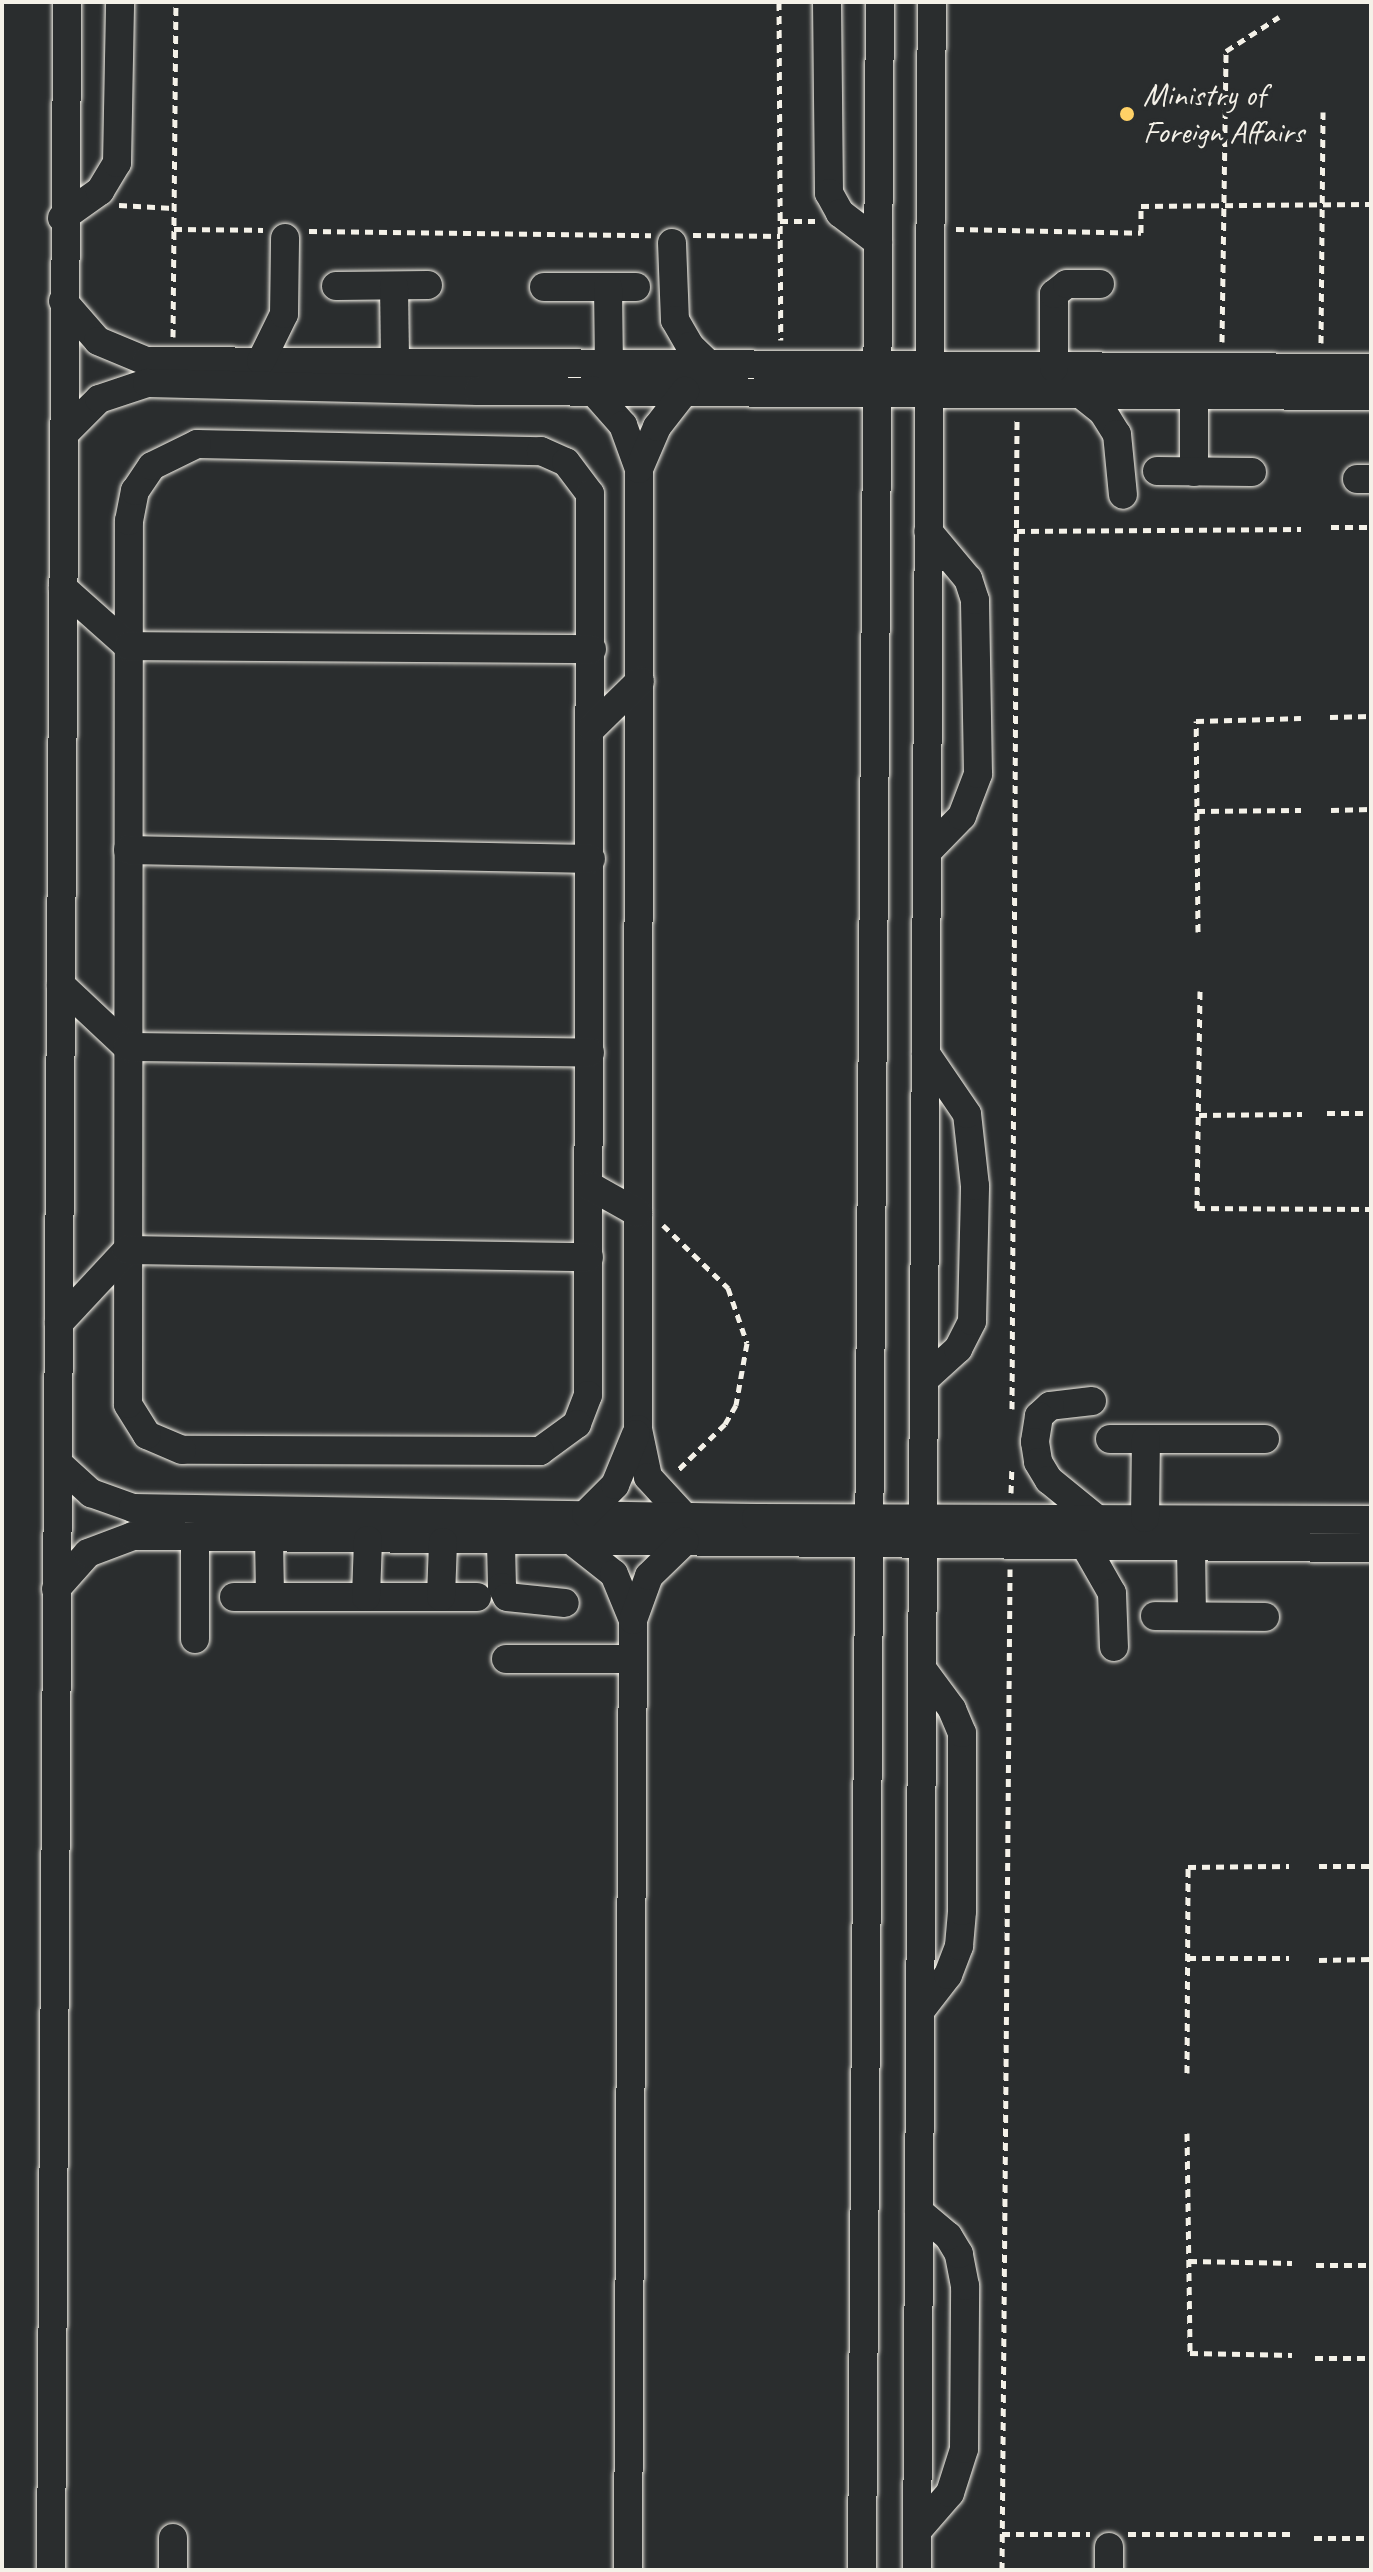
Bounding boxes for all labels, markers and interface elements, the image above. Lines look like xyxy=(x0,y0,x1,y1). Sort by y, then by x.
place label: Ministry of Foreign Affairs xyxy=(1143,77,1304,152)
marker: Ministry of Foreign Affairs xyxy=(1118,105,1136,123)

